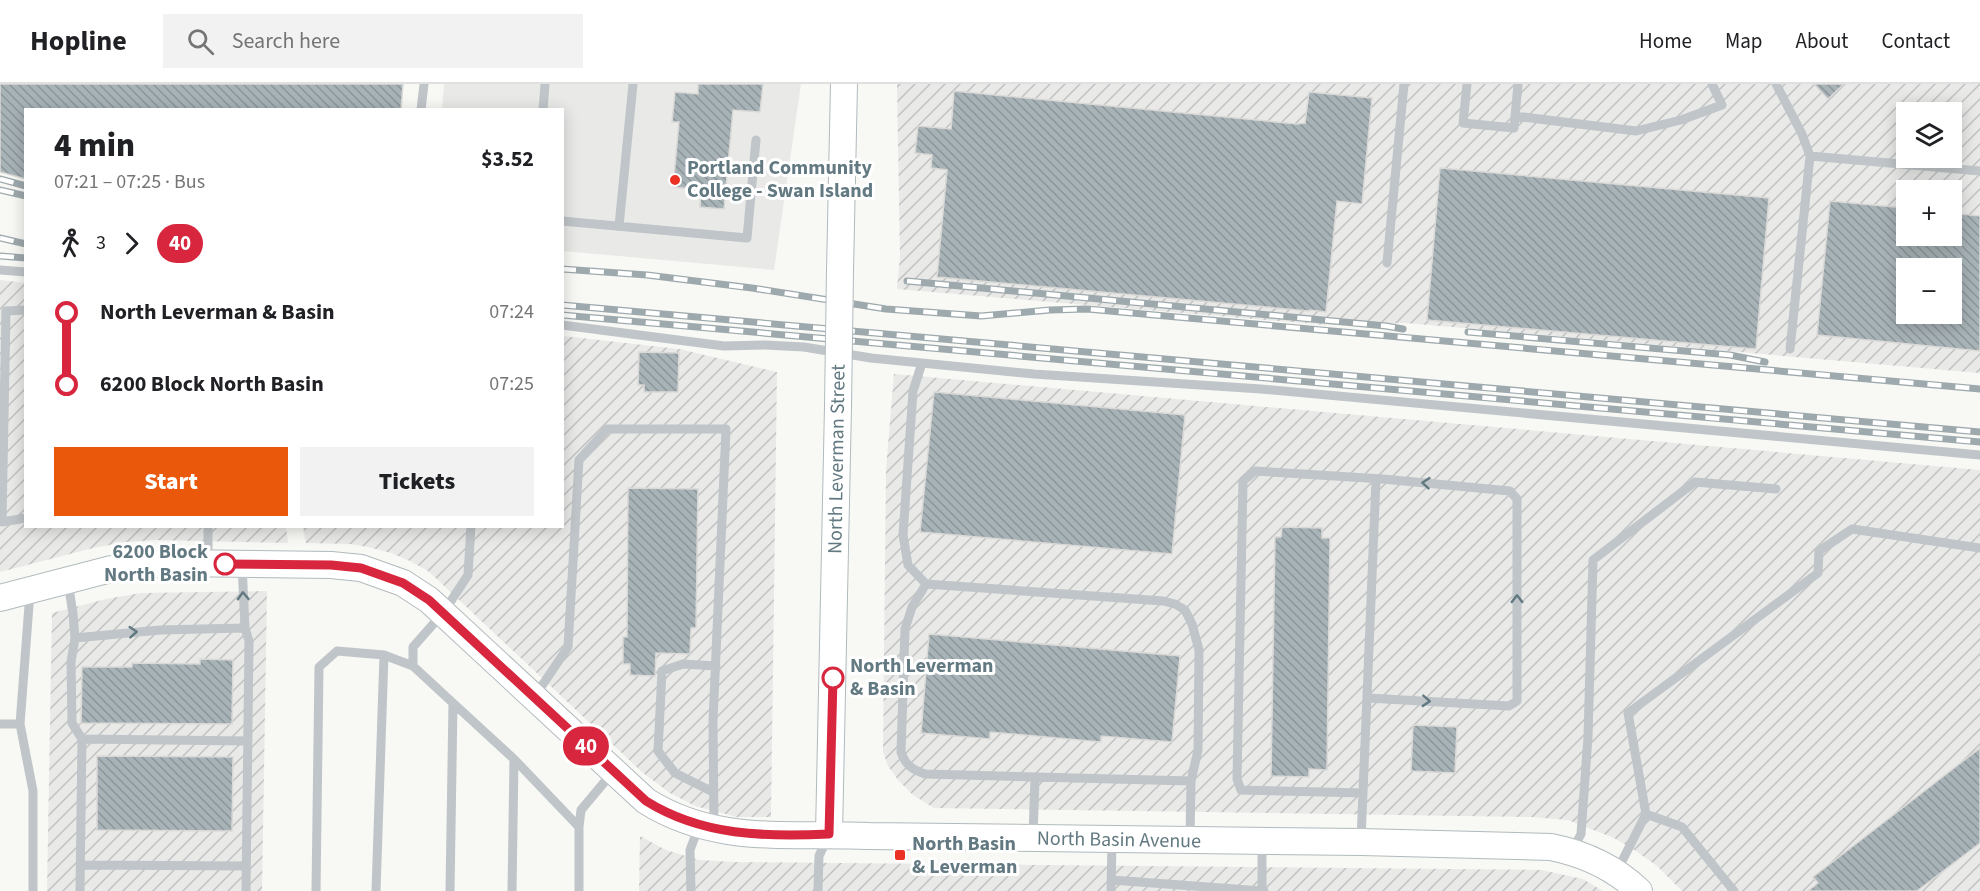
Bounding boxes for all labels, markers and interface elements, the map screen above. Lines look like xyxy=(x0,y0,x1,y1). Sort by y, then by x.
search box xyxy=(163,14,583,68)
text: Hopline xyxy=(30,21,127,61)
icon: search xyxy=(184,25,217,58)
text: Search here xyxy=(232,25,340,57)
text: Home xyxy=(1639,26,1692,56)
text: Map xyxy=(1725,26,1763,56)
text: About xyxy=(1796,26,1848,56)
text: Contact xyxy=(1881,26,1950,56)
map controls xyxy=(1896,102,1962,324)
button: layers xyxy=(1896,102,1962,168)
text: 4 min xyxy=(54,122,135,169)
text: $3.52 xyxy=(481,143,534,175)
place label: Portland Community College - Swan Island xyxy=(687,154,873,205)
text: 07:21 – 07:25 · Bus xyxy=(54,168,205,196)
marker: Portland Community College - Swan Island xyxy=(668,173,682,187)
button: + xyxy=(1896,180,1962,246)
icon: walk xyxy=(54,227,87,260)
icon: forward xyxy=(115,227,148,260)
text: 40 xyxy=(169,228,191,258)
text: 3 xyxy=(96,229,106,257)
button: − xyxy=(1896,258,1962,324)
text: North Leverman & Basin xyxy=(100,296,335,328)
text: 07:24 xyxy=(489,298,534,326)
street label: North Leverman Street xyxy=(821,364,853,554)
text: 6200 Block North Basin xyxy=(100,368,324,400)
text: 07:25 xyxy=(489,370,534,398)
button: Start xyxy=(54,447,288,516)
button: Tickets xyxy=(300,447,534,516)
one-way arrow xyxy=(1421,477,1430,490)
place label: 6200 Block North Basin xyxy=(104,538,208,589)
marker: 6200 Block North Basin xyxy=(214,553,236,575)
one-way arrow xyxy=(237,592,250,601)
one-way arrow xyxy=(1511,594,1523,603)
one-way arrow xyxy=(129,626,138,639)
place label: North Leverman & Basin xyxy=(850,652,994,703)
marker: North Leverman & Basin xyxy=(822,667,844,689)
one-way arrow xyxy=(1422,695,1431,708)
line badge: 40 xyxy=(559,726,613,766)
text: 40 xyxy=(575,731,597,761)
street label: North Basin Avenue xyxy=(1037,825,1201,855)
place label: North Basin & Leverman xyxy=(912,830,1017,881)
marker: North Basin & Leverman xyxy=(893,848,907,862)

